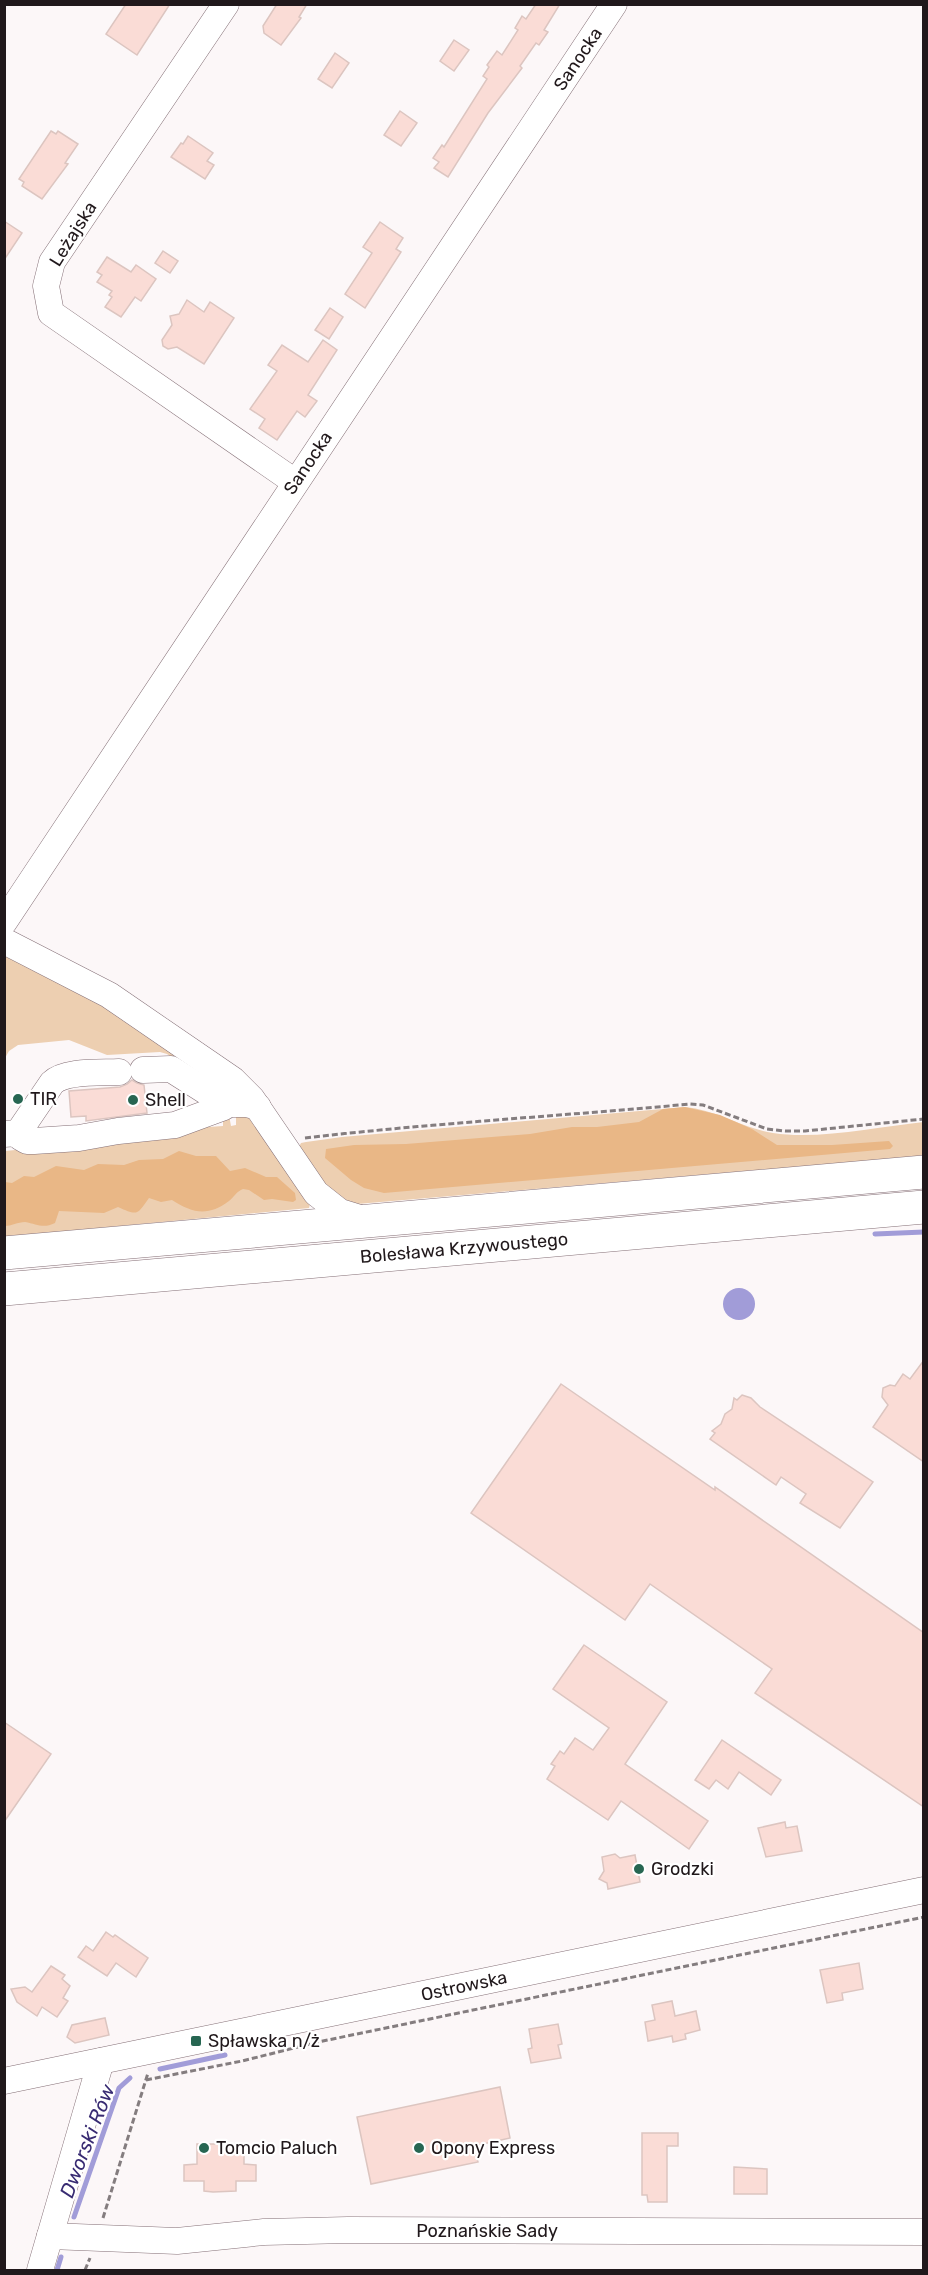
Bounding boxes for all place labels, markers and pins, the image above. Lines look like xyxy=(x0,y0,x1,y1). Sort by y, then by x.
place label: TIR xyxy=(30,1088,57,1110)
place label: Shell xyxy=(145,1089,186,1111)
marker: TIR xyxy=(11,1092,25,1106)
marker: Shell xyxy=(126,1093,140,1107)
place label: Grodzki xyxy=(651,1858,714,1880)
marker: Grodzki xyxy=(632,1862,646,1876)
place label: Spławska n/ż xyxy=(208,2030,320,2052)
marker: Spławska n/ż xyxy=(189,2034,203,2048)
place label: Tomcio Paluch xyxy=(216,2137,338,2159)
place label: Opony Express xyxy=(431,2137,555,2159)
marker: Tomcio Paluch xyxy=(197,2141,211,2155)
marker: Opony Express xyxy=(412,2141,426,2155)

